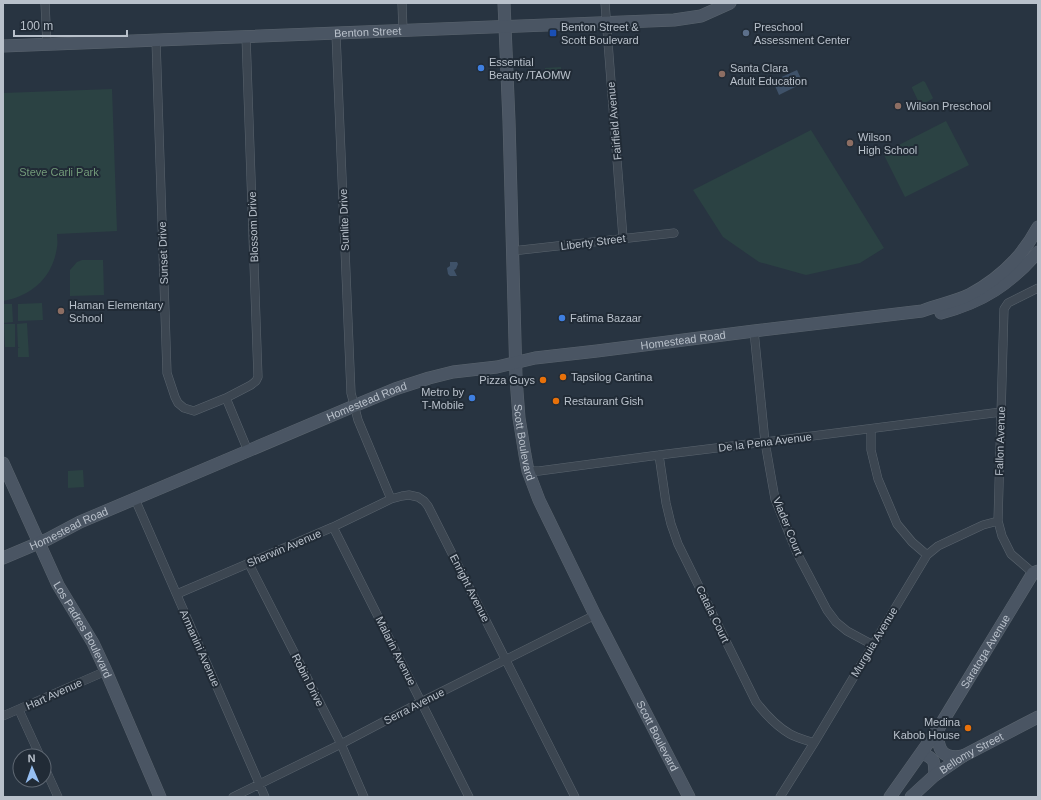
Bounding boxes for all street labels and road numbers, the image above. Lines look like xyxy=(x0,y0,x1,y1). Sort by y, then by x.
street label: Benton Street xyxy=(334,25,402,39)
street label: Fairfield Avenue xyxy=(605,81,623,161)
street label: Sunlite Drive xyxy=(337,189,351,251)
street label: Blossom Drive xyxy=(246,191,260,263)
street label: Sunset Drive xyxy=(156,221,170,285)
street label: Liberty Street xyxy=(560,232,626,252)
street label: Homestead Road xyxy=(640,329,726,351)
street label: Homestead Road xyxy=(325,380,408,423)
street label: Scott Boulevard xyxy=(512,403,537,482)
street label: Fallon Avenue xyxy=(993,406,1007,476)
street label: De la Pena Avenue xyxy=(718,430,812,454)
street label: Viader Court xyxy=(771,495,805,557)
street label: Homestead Road xyxy=(28,505,110,552)
street label: Sherwin Avenue xyxy=(245,527,323,569)
street label: Enright Avenue xyxy=(448,552,492,624)
street label: Los Padres Boulevard xyxy=(51,579,114,680)
street label: Catala Court xyxy=(694,584,732,644)
street label: Murguia Avenue xyxy=(848,605,900,679)
street label: Armanini Avenue xyxy=(178,608,222,688)
street label: Saratoga Avenue xyxy=(958,612,1012,691)
street label: Malarin Avenue xyxy=(373,615,419,687)
street label: Robin Drive xyxy=(290,652,326,708)
street label: Hart Avenue xyxy=(24,676,84,712)
street label: Serra Avenue xyxy=(382,686,446,726)
street label: Scott Boulevard xyxy=(634,699,681,773)
street label: Bellomy Street xyxy=(937,730,1005,776)

